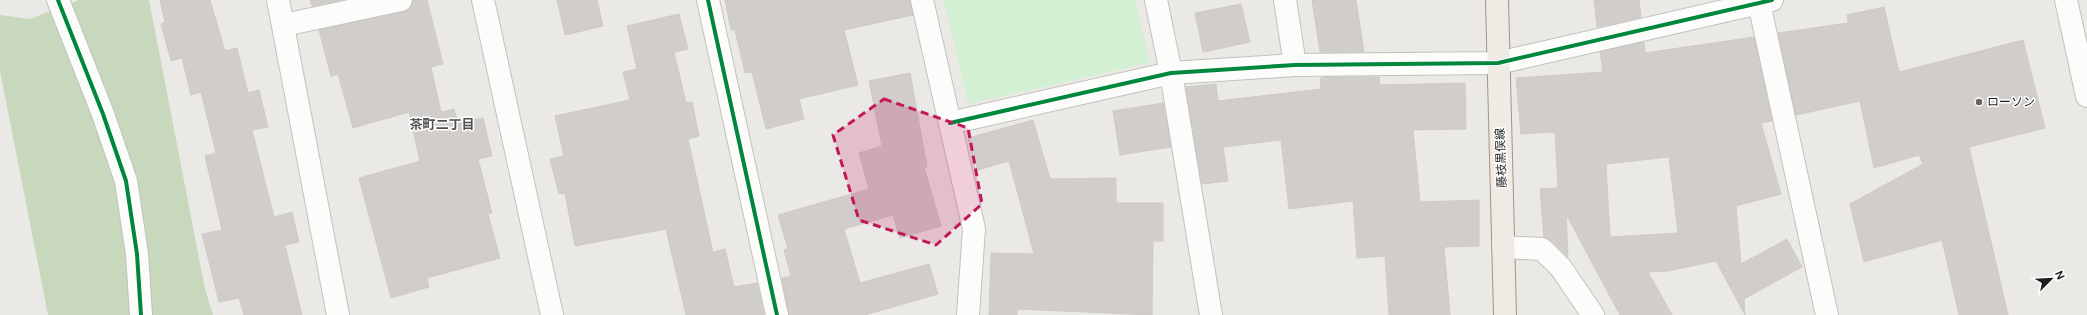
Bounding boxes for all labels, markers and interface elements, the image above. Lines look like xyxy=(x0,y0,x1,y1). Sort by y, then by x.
place label: ローソン xyxy=(1987,94,2035,110)
marker: ローソン xyxy=(1974,97,1984,107)
district label: 茶町二丁目 xyxy=(409,116,475,133)
street label: 藤枝黒俣線 xyxy=(1492,128,1510,188)
north arrow xyxy=(2031,259,2071,299)
text: N xyxy=(2052,268,2068,281)

